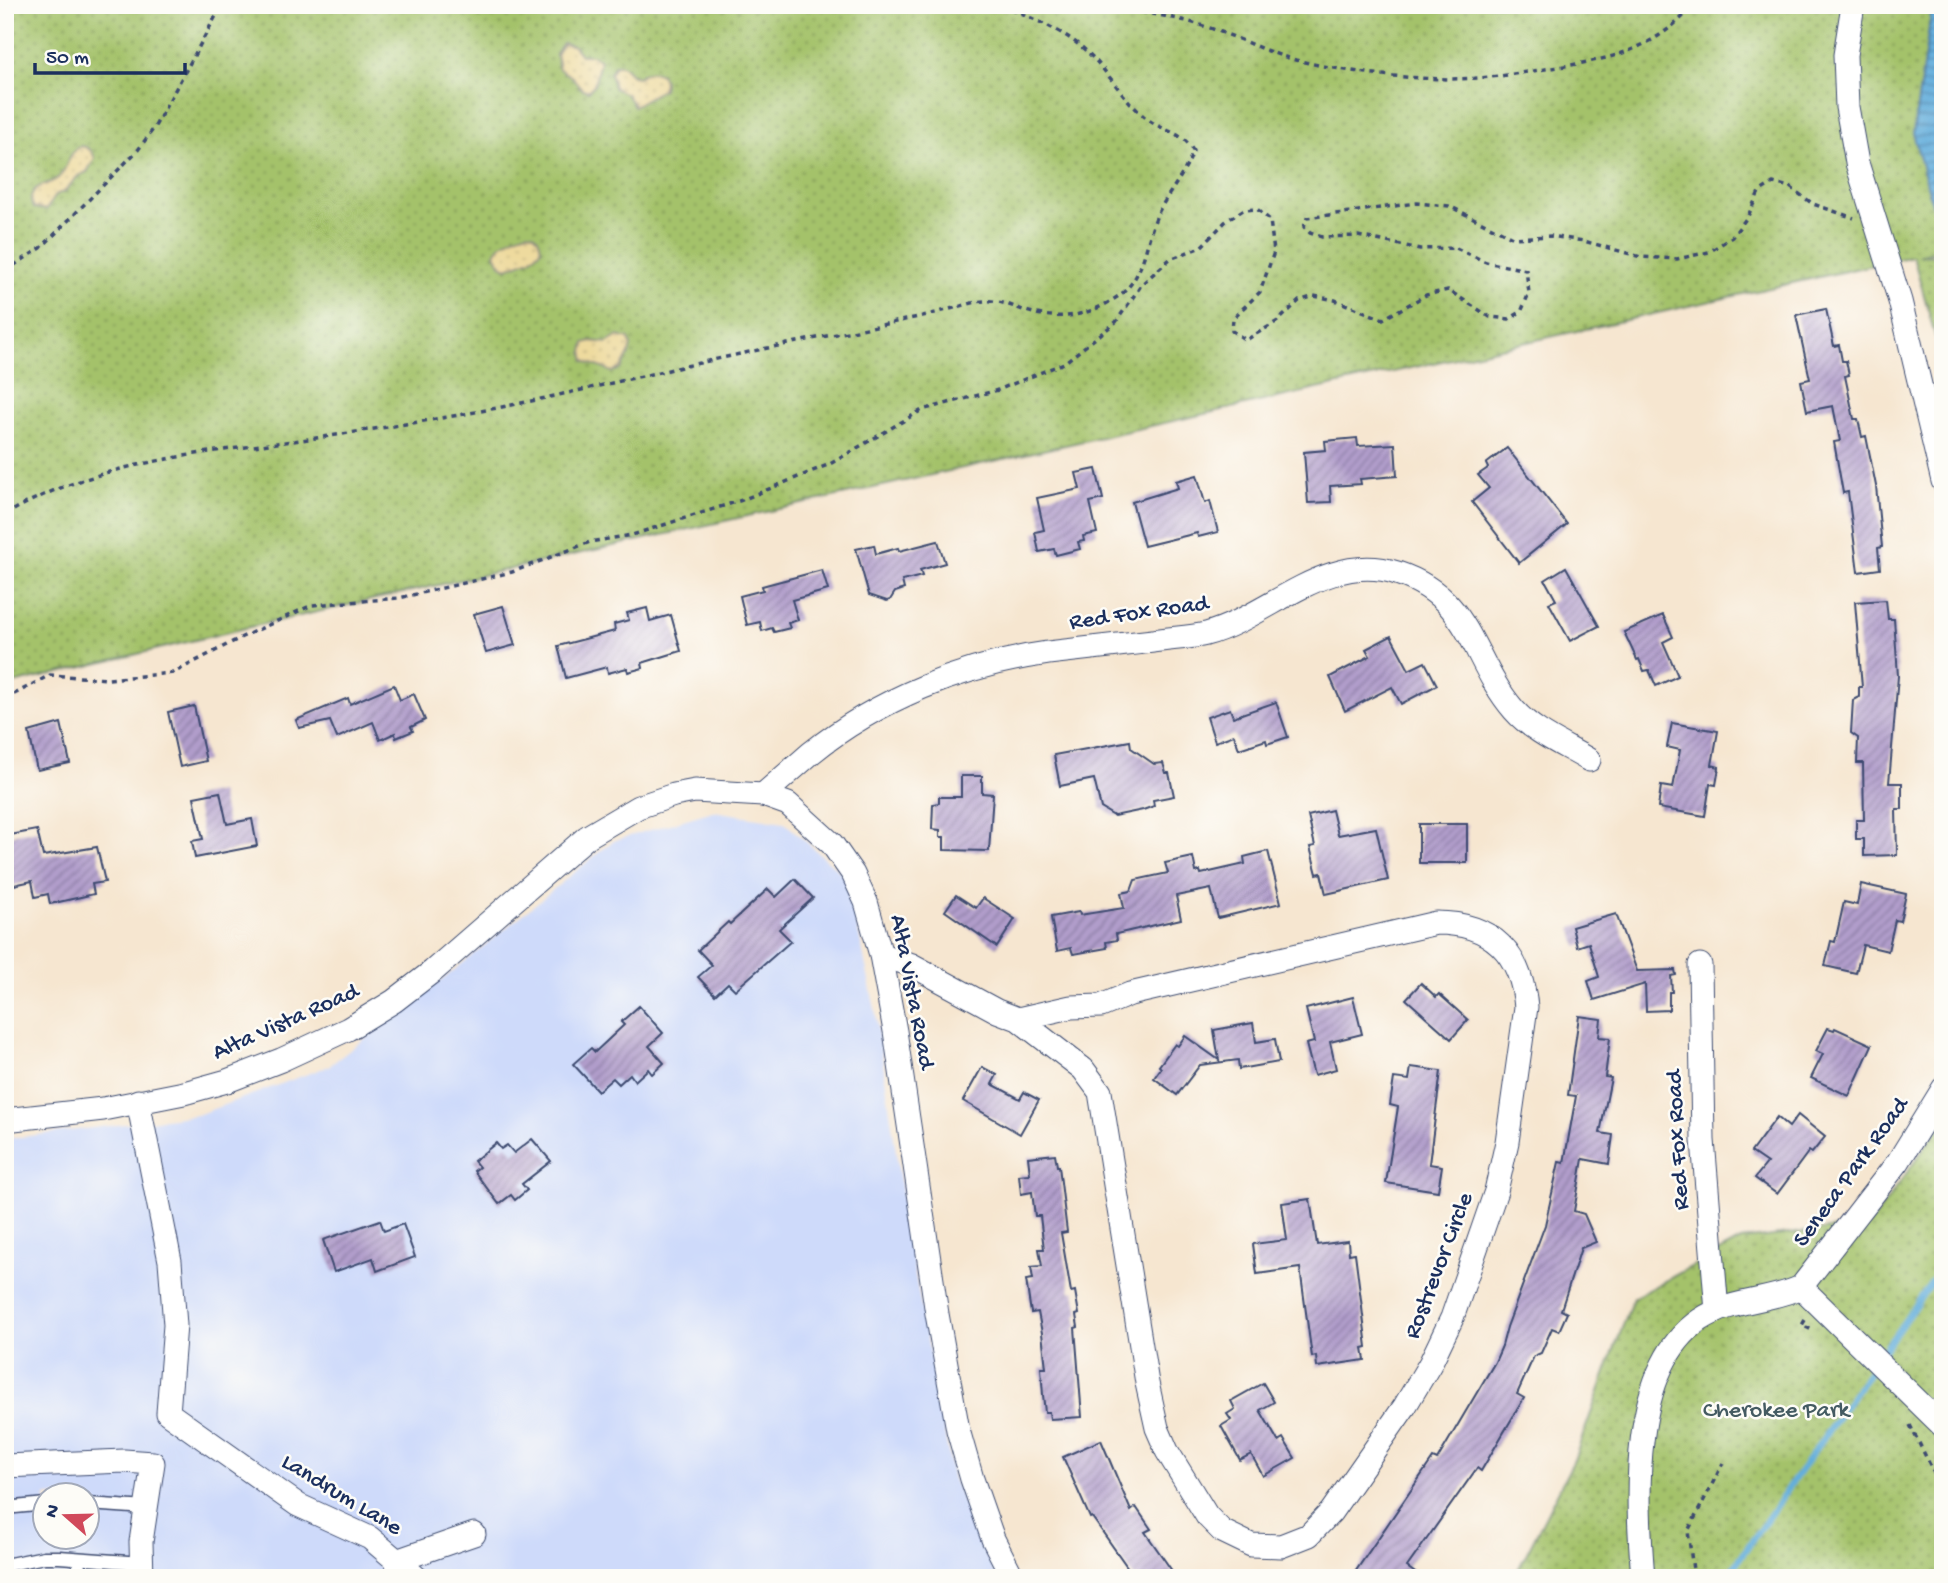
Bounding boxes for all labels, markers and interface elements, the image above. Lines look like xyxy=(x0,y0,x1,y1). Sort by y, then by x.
scale bar xyxy=(35,32,186,76)
text: 50 m xyxy=(46,47,89,72)
street label: Red Fox Road xyxy=(1068,590,1212,638)
street label: Alta Vista Road xyxy=(882,912,941,1074)
street label: Alta Vista Road xyxy=(208,977,365,1068)
street label: Red Fox Road xyxy=(1661,1067,1697,1211)
street label: Seneca Park Road xyxy=(1788,1091,1917,1254)
street label: Rostrevor Circle xyxy=(1399,1188,1481,1343)
park label: Cherokee Park xyxy=(1703,1397,1851,1426)
street label: Landrum Lane xyxy=(275,1449,407,1544)
north arrow xyxy=(32,1482,102,1552)
text: N xyxy=(40,1502,66,1521)

